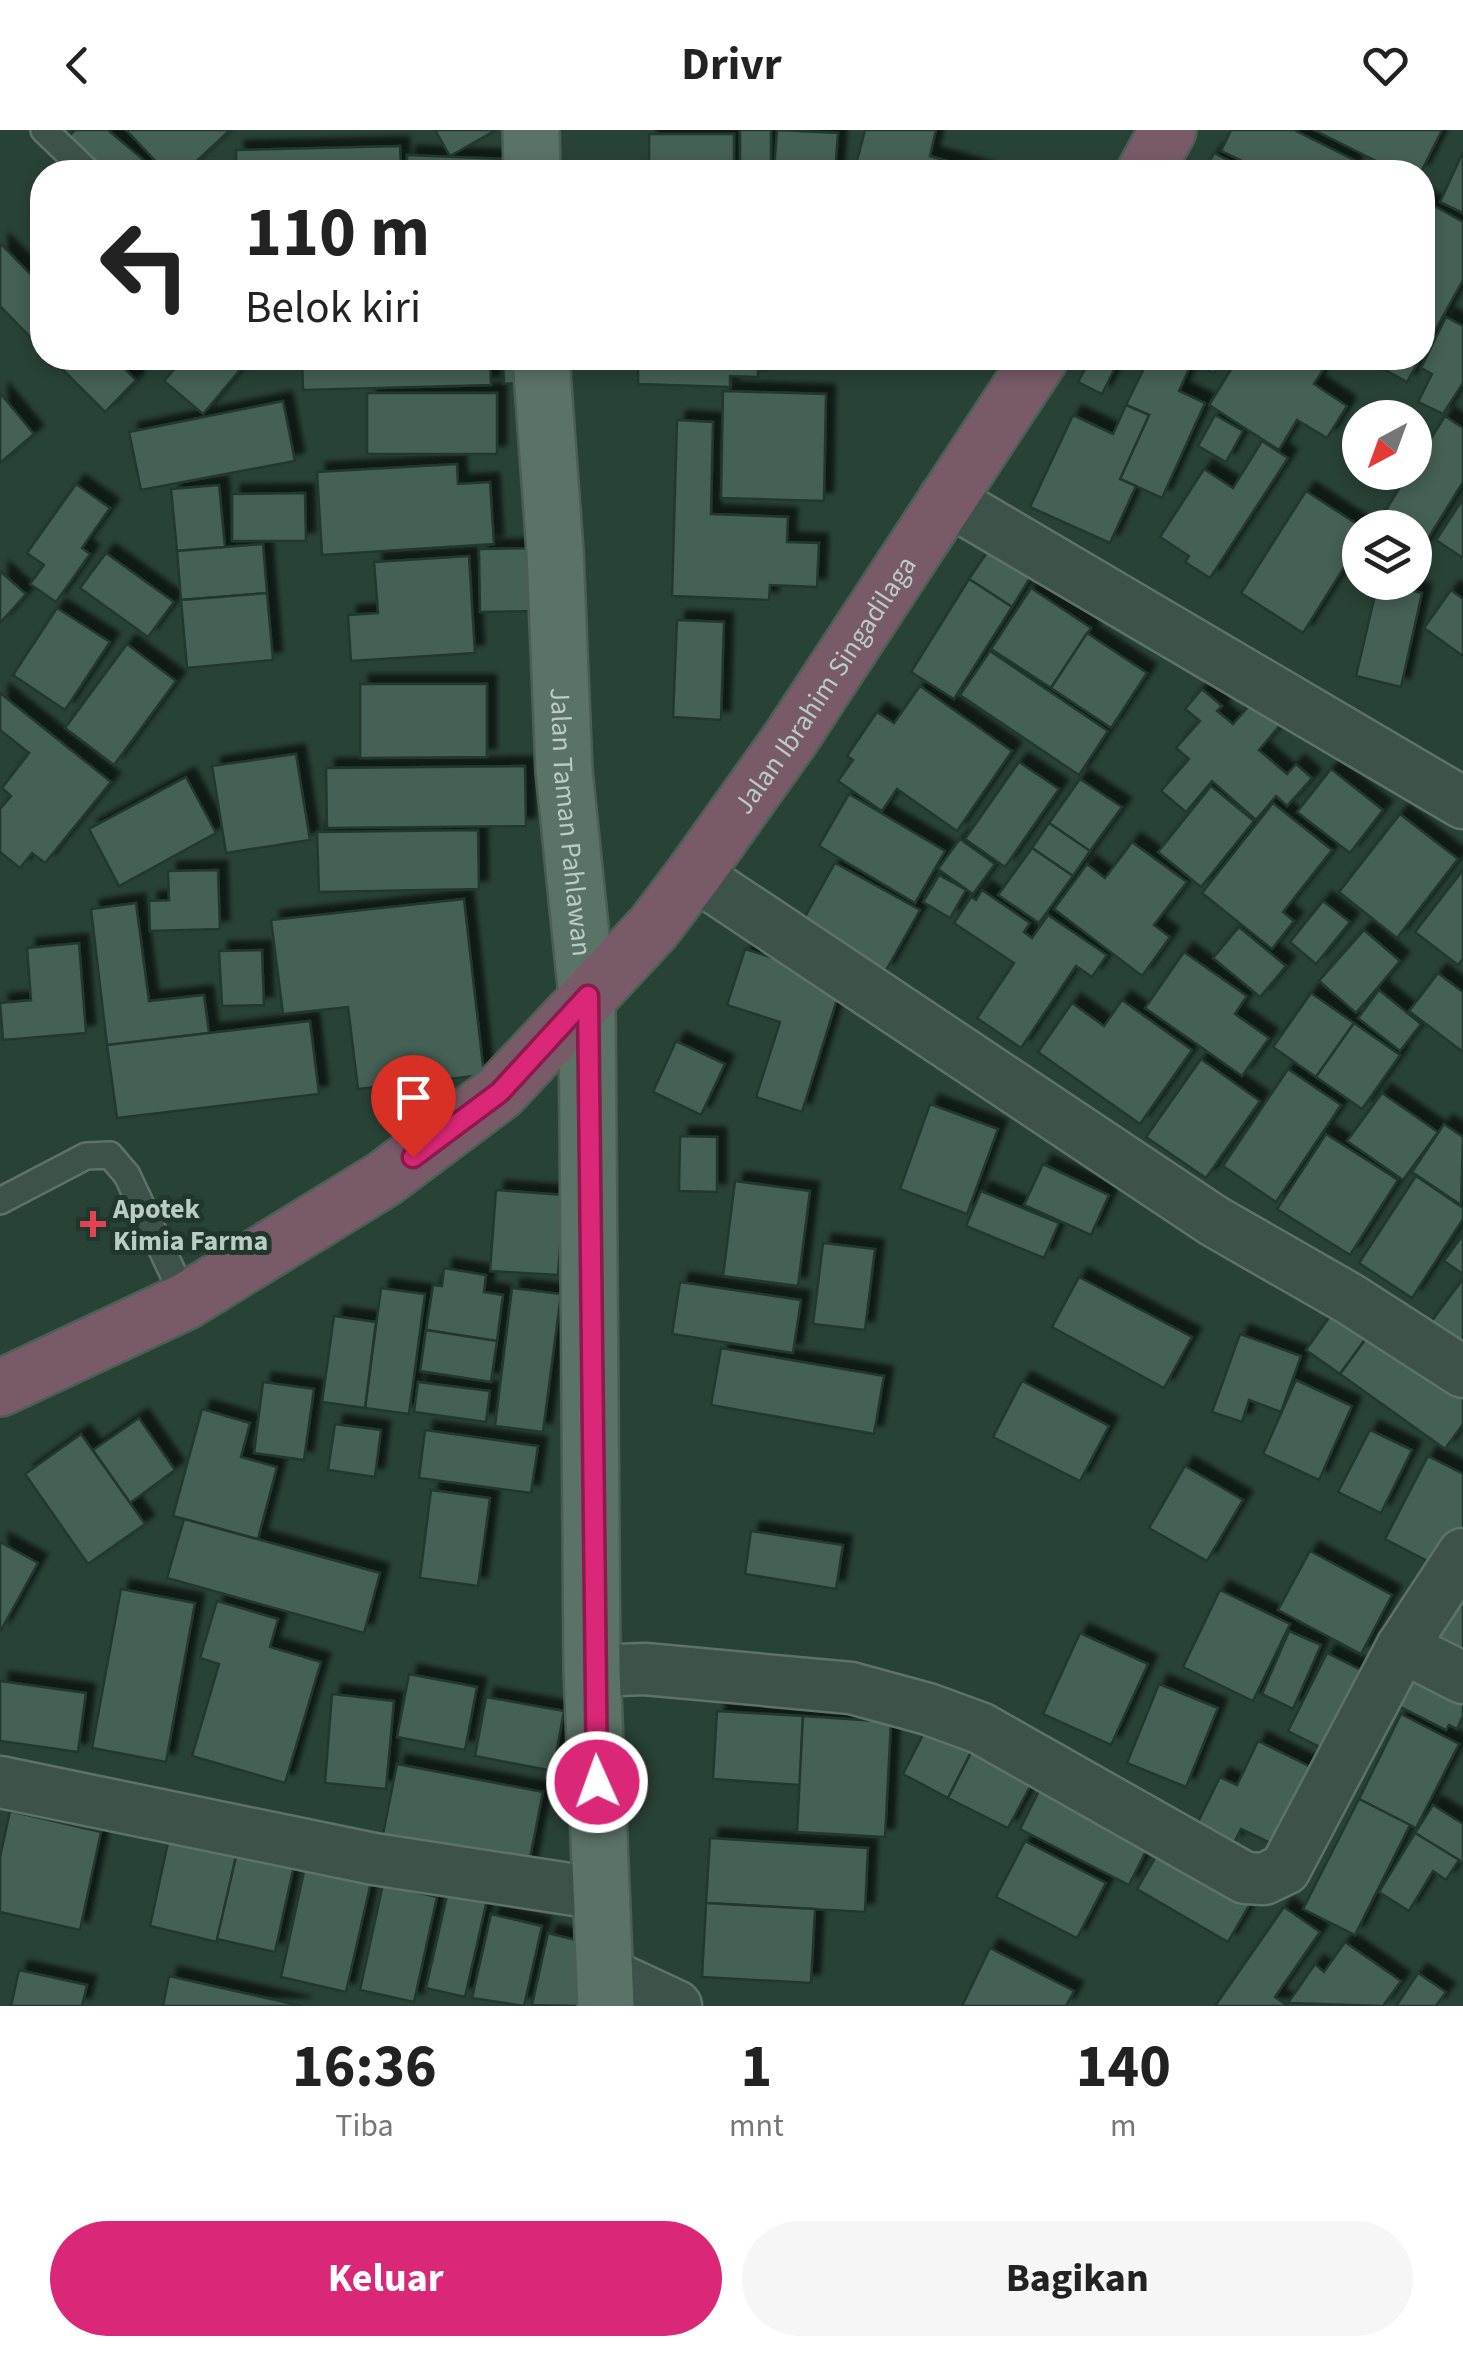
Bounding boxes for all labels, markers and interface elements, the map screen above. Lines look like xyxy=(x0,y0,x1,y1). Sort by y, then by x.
text: Drivr xyxy=(681,33,782,97)
icon: back xyxy=(50,38,105,93)
icon: heart xyxy=(1358,38,1413,93)
text: 110 m xyxy=(245,183,430,283)
icon: left xyxy=(80,200,210,330)
text: Belok kiri xyxy=(245,276,421,340)
north arrow xyxy=(1342,400,1432,490)
map controls xyxy=(1342,400,1432,600)
button: layers xyxy=(1342,510,1432,600)
street label: Jalan Ibrahim Singadilaga xyxy=(724,548,926,822)
street label: Jalan Taman Pahlawan xyxy=(540,687,602,958)
pin xyxy=(371,1055,456,1158)
icon: arrive xyxy=(386,1070,441,1125)
place label: Apotek Kimia Farma xyxy=(112,1189,268,1261)
marker: Apotek Kimia Farma xyxy=(82,1213,104,1235)
position arrow xyxy=(545,1730,649,1834)
text: 16:36 xyxy=(292,2025,437,2110)
text: 1 xyxy=(740,2025,772,2110)
text: 140 xyxy=(1076,2025,1171,2110)
text: Tiba xyxy=(335,2103,394,2149)
text: mnt xyxy=(729,2103,784,2149)
text: m xyxy=(1110,2103,1137,2149)
button: Keluar xyxy=(50,2221,722,2336)
button: Bagikan xyxy=(742,2221,1413,2336)

